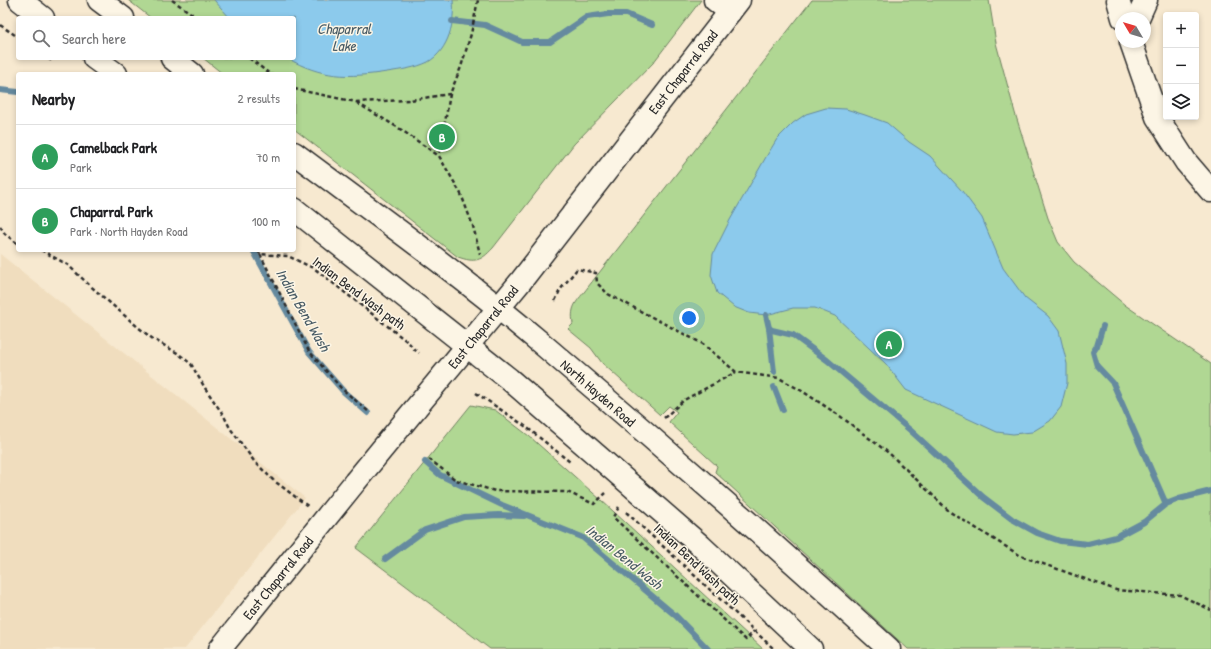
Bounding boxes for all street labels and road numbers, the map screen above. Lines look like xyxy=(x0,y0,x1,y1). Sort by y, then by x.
street label: East Chaparral Road xyxy=(644,25,723,118)
street label: Indian Bend Wash path xyxy=(308,251,410,335)
street label: East Chaparral Road xyxy=(443,281,523,373)
street label: North Hayden Road xyxy=(556,355,640,432)
street label: Indian Bend Wash path xyxy=(649,519,745,609)
street label: East Chaparral Road xyxy=(238,532,318,624)

